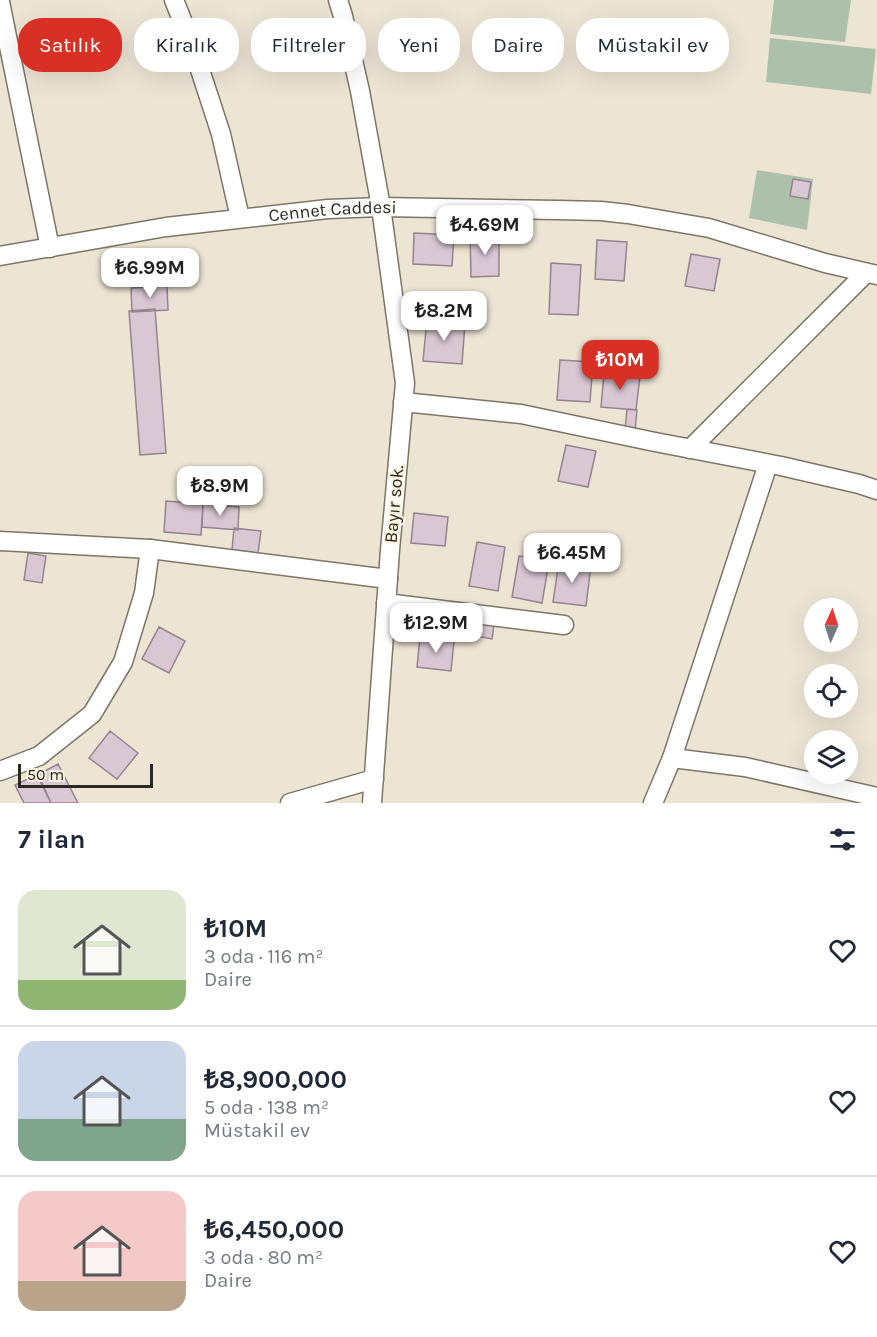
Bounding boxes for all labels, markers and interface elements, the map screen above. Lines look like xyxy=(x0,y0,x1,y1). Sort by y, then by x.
chip: Satılık xyxy=(18,18,122,72)
chip: Kiralık xyxy=(134,18,239,72)
chip: Filtreler xyxy=(251,18,366,72)
chip: Yeni xyxy=(378,18,460,72)
chip: Daire xyxy=(472,18,564,72)
chip: Müstakil ev xyxy=(576,18,729,72)
street label: Cennet Caddesi xyxy=(267,196,397,227)
pin: ₺4.69M xyxy=(436,205,534,256)
text: ₺4.69M xyxy=(450,213,520,236)
pin: ₺6.99M xyxy=(101,248,199,299)
text: ₺6.99M xyxy=(115,256,185,279)
pin: ₺8.2M xyxy=(402,291,486,342)
text: ₺8.2M xyxy=(415,299,473,322)
pin: ₺10M xyxy=(584,340,656,391)
text: ₺10M xyxy=(596,348,644,371)
street label: Bayır sok. xyxy=(380,464,408,544)
pin: ₺8.9M xyxy=(178,466,262,517)
text: ₺8.9M xyxy=(191,474,249,497)
pin: ₺6.45M xyxy=(523,533,621,584)
text: ₺6.45M xyxy=(538,541,606,564)
north arrow xyxy=(804,598,858,652)
map controls xyxy=(804,598,858,784)
pin: ₺12.9M xyxy=(387,603,485,654)
text: ₺12.9M xyxy=(404,611,468,634)
button: locate xyxy=(804,664,858,718)
button: layers xyxy=(804,730,858,784)
scale bar xyxy=(18,761,153,788)
text: 50 m xyxy=(27,765,64,784)
icon: filters xyxy=(826,823,859,856)
text: 7 ilan xyxy=(18,824,85,855)
text: ₺10M xyxy=(204,913,267,944)
icon: home xyxy=(66,914,138,986)
icon: heart xyxy=(826,934,859,967)
text: 3 oda · 116 m² xyxy=(204,945,324,968)
text: Daire xyxy=(204,968,252,991)
text: ₺8,900,000 xyxy=(204,1064,347,1095)
icon: home xyxy=(66,1065,138,1137)
icon: heart xyxy=(826,1085,859,1118)
text: 5 oda · 138 m² xyxy=(204,1096,329,1119)
text: Müstakil ev xyxy=(204,1119,310,1142)
text: ₺6,450,000 xyxy=(204,1214,344,1245)
icon: home xyxy=(66,1215,138,1287)
icon: heart xyxy=(826,1235,859,1268)
text: 3 oda · 80 m² xyxy=(204,1246,323,1269)
text: Daire xyxy=(204,1269,252,1292)

